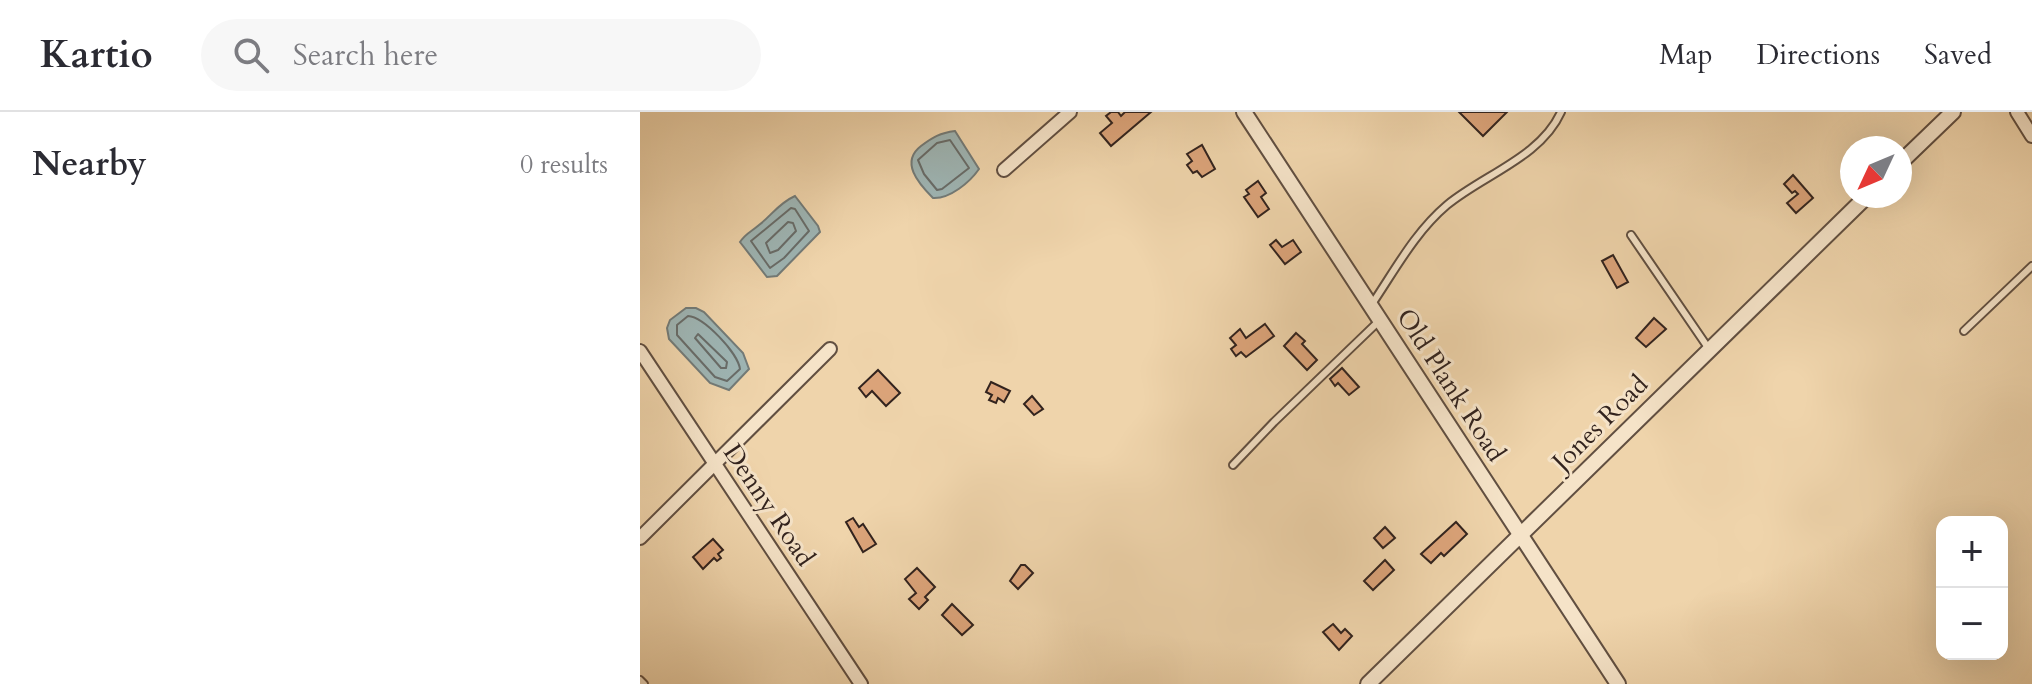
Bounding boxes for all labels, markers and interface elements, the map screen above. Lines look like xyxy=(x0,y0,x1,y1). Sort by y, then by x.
search box xyxy=(201,19,761,91)
text: Kartio xyxy=(40,29,153,81)
icon: search xyxy=(229,33,273,77)
text: Search here xyxy=(293,35,438,76)
text: Map xyxy=(1659,36,1713,74)
text: Directions xyxy=(1757,36,1880,74)
text: Saved xyxy=(1924,36,1992,74)
north arrow xyxy=(1840,136,1912,208)
text: Nearby xyxy=(32,141,147,187)
text: 0 results xyxy=(520,147,608,182)
street label: Old Plank Road xyxy=(1388,302,1514,468)
street label: Jones Road xyxy=(1542,367,1656,481)
street label: Denny Road xyxy=(715,437,823,573)
map controls xyxy=(1936,516,2008,660)
button: + xyxy=(1936,516,2008,588)
button: − xyxy=(1936,588,2008,660)

